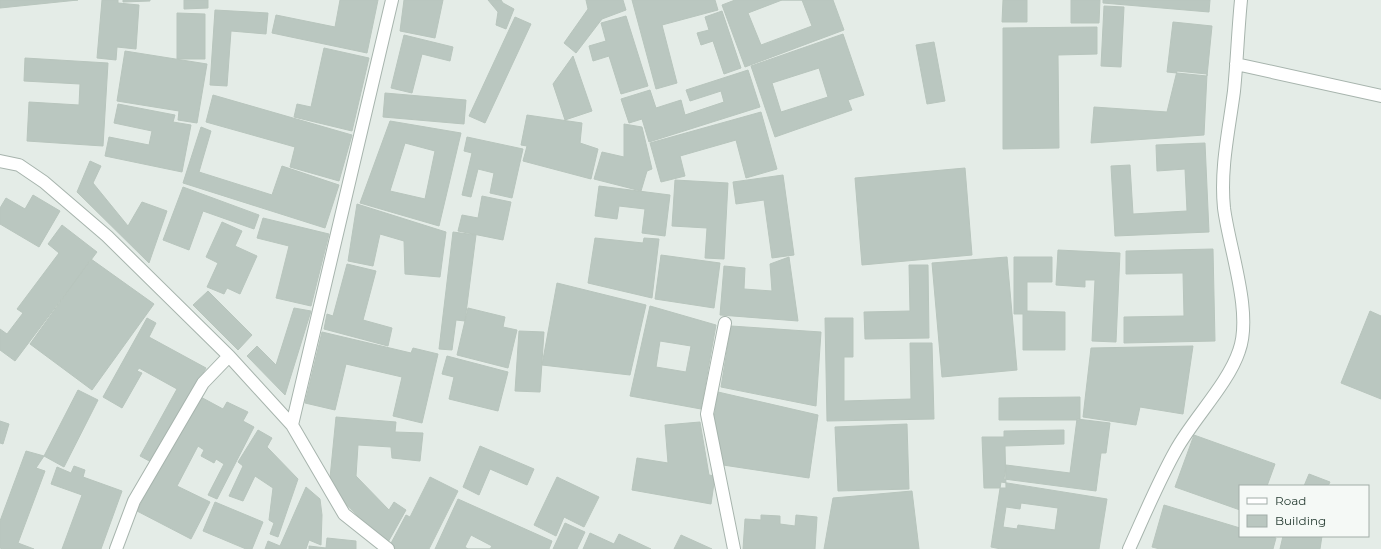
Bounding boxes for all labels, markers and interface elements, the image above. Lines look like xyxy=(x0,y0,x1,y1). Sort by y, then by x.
legend xyxy=(1239,485,1369,537)
text: Road xyxy=(1275,493,1306,508)
text: Building xyxy=(1275,513,1326,528)

